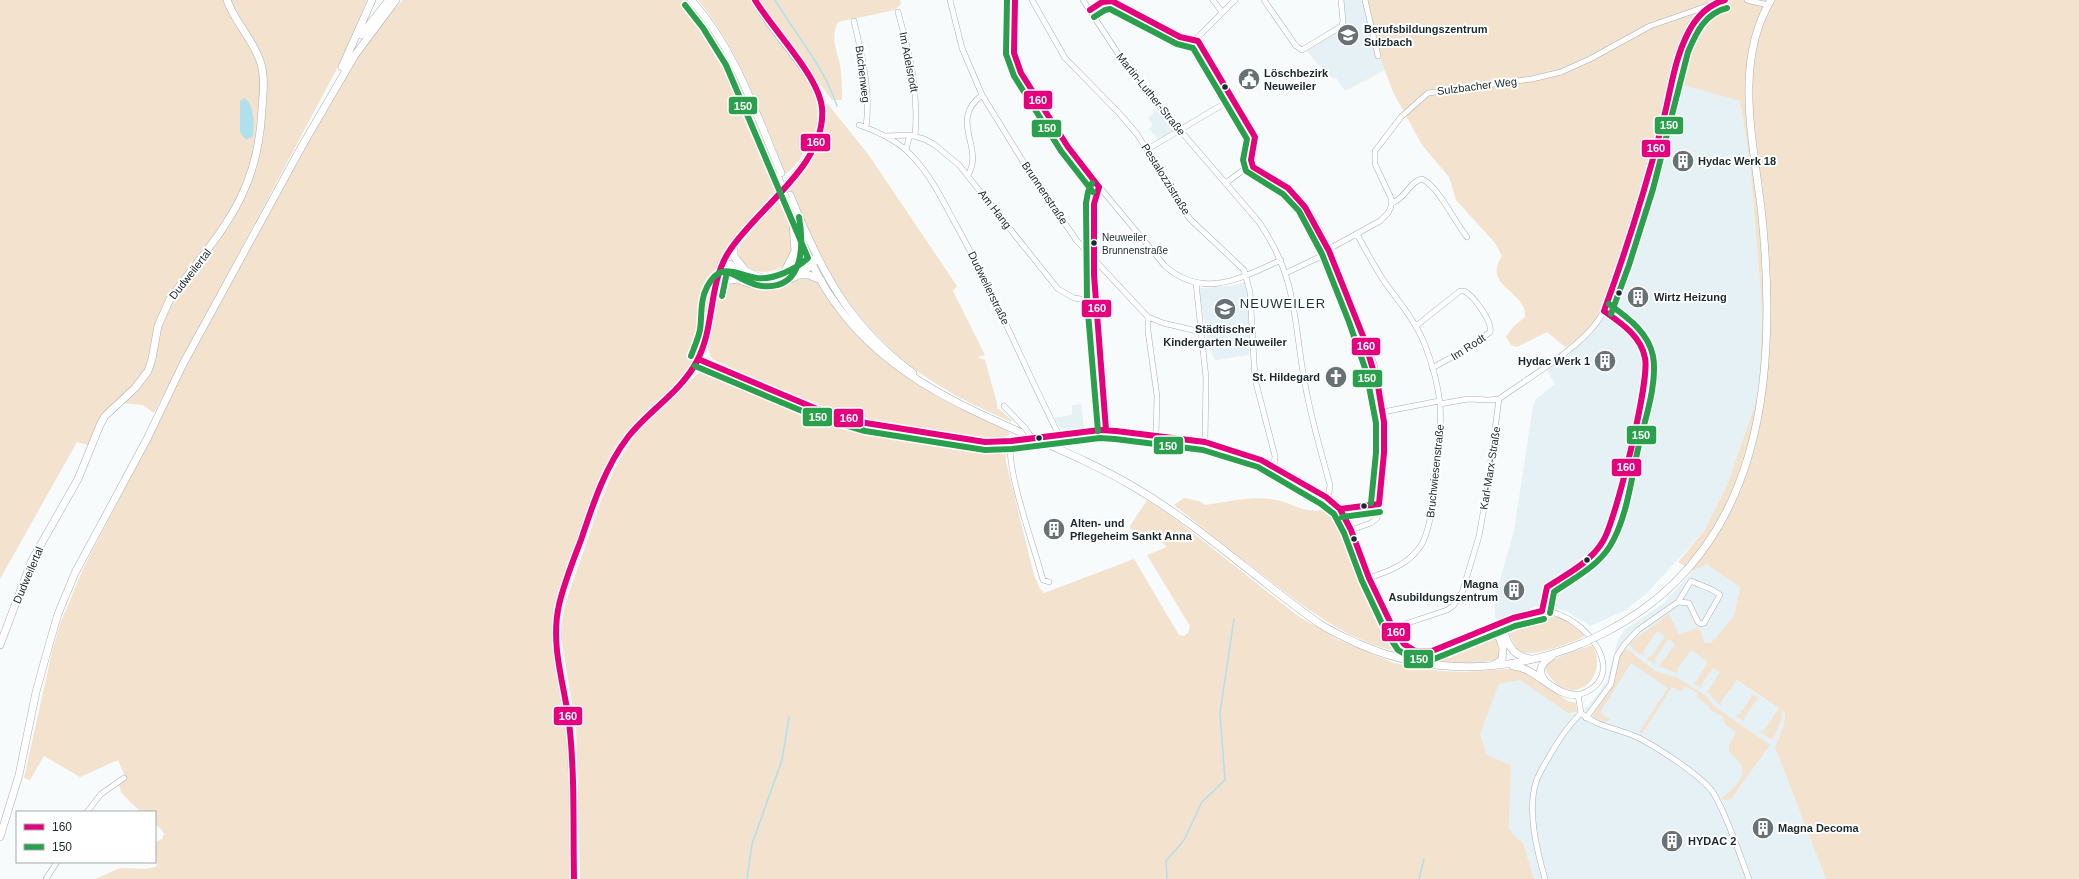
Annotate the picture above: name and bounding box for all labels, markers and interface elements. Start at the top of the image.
school or university icon: Berufsbildungszentrum Sulzbach [1335,22,1361,48]
place label: Berufsbildungszentrum Sulzbach [1364,23,1488,48]
street label: Im Adelsrodt [897,31,921,93]
street label: Buchenweg [854,45,872,103]
street label: Martin-Luther-Straße [1114,51,1188,137]
public building icon: Löschbezirk Neuweiler [1236,66,1262,92]
place label: Löschbezirk Neuweiler [1264,67,1329,92]
street label: Sulzbacher Weg [1436,75,1518,97]
unlabelled marker [1220,82,1230,92]
line badge: 160 [1023,90,1053,110]
text: 160 [1029,94,1047,106]
line badge: 150 [728,96,758,115]
text: 150 [734,100,752,112]
line badge: 150 [1654,116,1684,135]
line badge: 150 [1031,119,1062,138]
text: 150 [1660,119,1678,131]
text: 150 [1038,122,1056,134]
line badge: 160 [800,133,831,152]
text: 160 [807,136,825,148]
line badge: 160 [1641,139,1671,158]
street label: Pestalozzistraße [1139,141,1193,217]
text: 160 [1647,142,1665,154]
building icon: Hydac Werk 18 [1670,148,1696,174]
place label: Hydac Werk 18 [1698,155,1776,167]
street label: Brunnenstraße [1020,159,1070,227]
street label: Am Hang [976,187,1014,231]
place label: Neuweiler Brunnenstraße [1102,232,1169,256]
marker: Neuweiler Brunnenstraße [1089,238,1099,248]
street label: Dudweilertal [167,246,213,302]
street label: Dudweilerstraße [966,249,1012,327]
building icon: Wirtz Heizung [1625,284,1651,310]
unlabelled marker [1614,288,1624,298]
place label: Wirtz Heizung [1654,291,1727,303]
school or university icon: Städtischer Kindergarten Neuweiler [1212,296,1238,322]
district label: NEUWEILER [1240,296,1326,311]
line badge: 160 [1081,299,1112,318]
text: 160 [1088,302,1106,314]
place label: Städtischer Kindergarten Neuweiler [1163,323,1287,348]
street label: Im Rodt [1449,331,1487,363]
line badge: 160 [1351,337,1381,356]
text: 160 [1357,340,1375,352]
building icon: Hydac Werk 1 [1592,348,1618,374]
place label: Hydac Werk 1 [1518,355,1590,367]
church icon: St. Hildegard [1323,364,1349,390]
line badge: 150 [1352,369,1383,388]
place label: St. Hildegard [1252,371,1320,383]
text: 150 [1358,372,1376,384]
line badge: 150 [802,407,833,427]
line badge: 160 [833,408,864,428]
text: 150 [809,411,827,423]
text: 160 [840,412,858,424]
street label: Bruchwiesenstraße [1424,424,1446,518]
street label: Karl-Marx-Straße [1477,425,1503,511]
line badge: 150 [1626,425,1657,445]
text: 150 [1632,429,1650,441]
unlabelled marker [1034,433,1044,443]
line badge: 150 [1153,436,1184,455]
text: 150 [1159,440,1177,452]
line badge: 160 [1611,458,1642,477]
text: 160 [1617,461,1635,473]
unlabelled marker [1359,501,1369,511]
building icon: Alten- und Pflegeheim Sankt Anna [1041,516,1067,542]
place label: Alten- und Pflegeheim Sankt Anna [1070,517,1193,542]
unlabelled marker [1349,534,1359,544]
street label: Dudweilertal [11,545,45,605]
unlabelled marker [1582,555,1592,565]
building icon: Magna Asubildungszentrum [1501,577,1527,603]
place label: Magna Asubildungszentrum [1389,578,1499,603]
line badge: 160 [1381,622,1411,642]
text: 160 [1387,626,1405,638]
line badge: 150 [1403,649,1434,669]
text: 150 [1410,653,1428,665]
line badge: 160 [553,706,583,726]
text: 160 [559,710,577,722]
legend [16,811,156,863]
building icon: Magna Decoma [1750,815,1776,841]
text: 160 [52,820,72,834]
place label: Magna Decoma [1778,822,1860,834]
building icon: HYDAC 2 [1659,828,1685,854]
place label: HYDAC 2 [1688,835,1736,847]
text: 150 [52,840,72,854]

